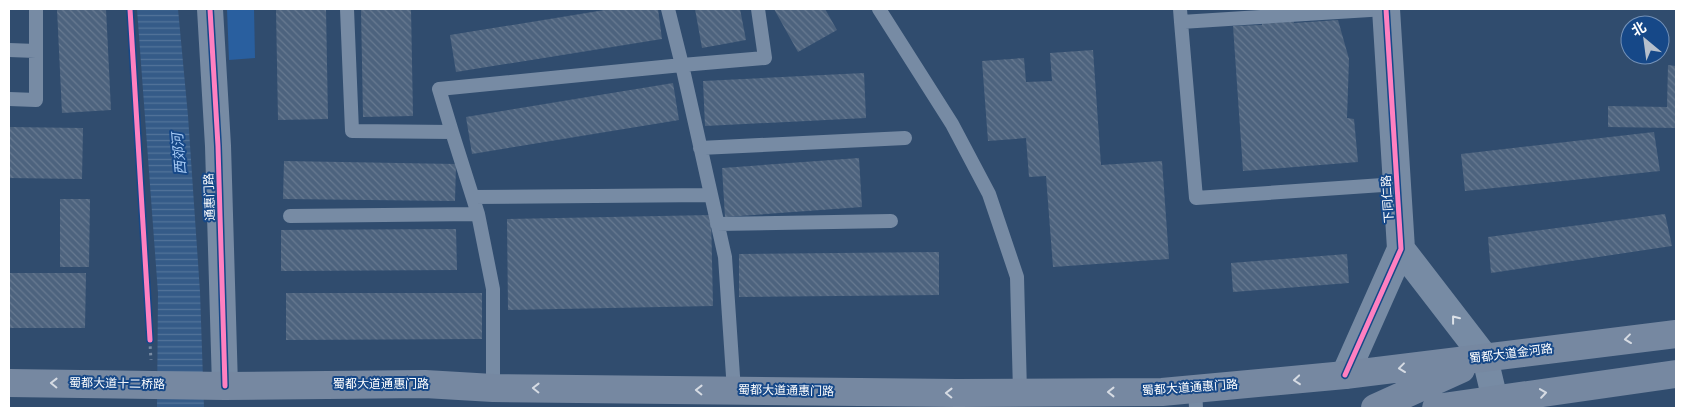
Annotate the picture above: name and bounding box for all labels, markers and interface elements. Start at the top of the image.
north arrow [1620,15,1670,65]
text: 北 [1628,17,1650,42]
water label: 西郊河 [168,129,192,176]
street label: 通惠门路 [201,173,219,221]
street label: 下同仁路 [1378,174,1398,224]
one-way arrow [1453,316,1461,325]
one-way arrow [1624,333,1632,344]
street label: 蜀都大道金河路 [1468,340,1554,368]
one-way arrow [1398,362,1406,373]
one-way arrow [1292,374,1300,385]
street label: 蜀都大道十二桥路 [69,375,165,393]
street label: 蜀都大道通惠门路 [333,376,429,393]
street label: 蜀都大道通惠门路 [1142,376,1238,400]
one-way arrow [50,378,58,388]
street label: 蜀都大道通惠门路 [738,382,834,400]
one-way arrow [532,383,540,393]
one-way arrow [694,385,702,395]
one-way arrow [1107,387,1114,397]
one-way arrow [944,388,952,398]
one-way arrow [1539,388,1547,399]

